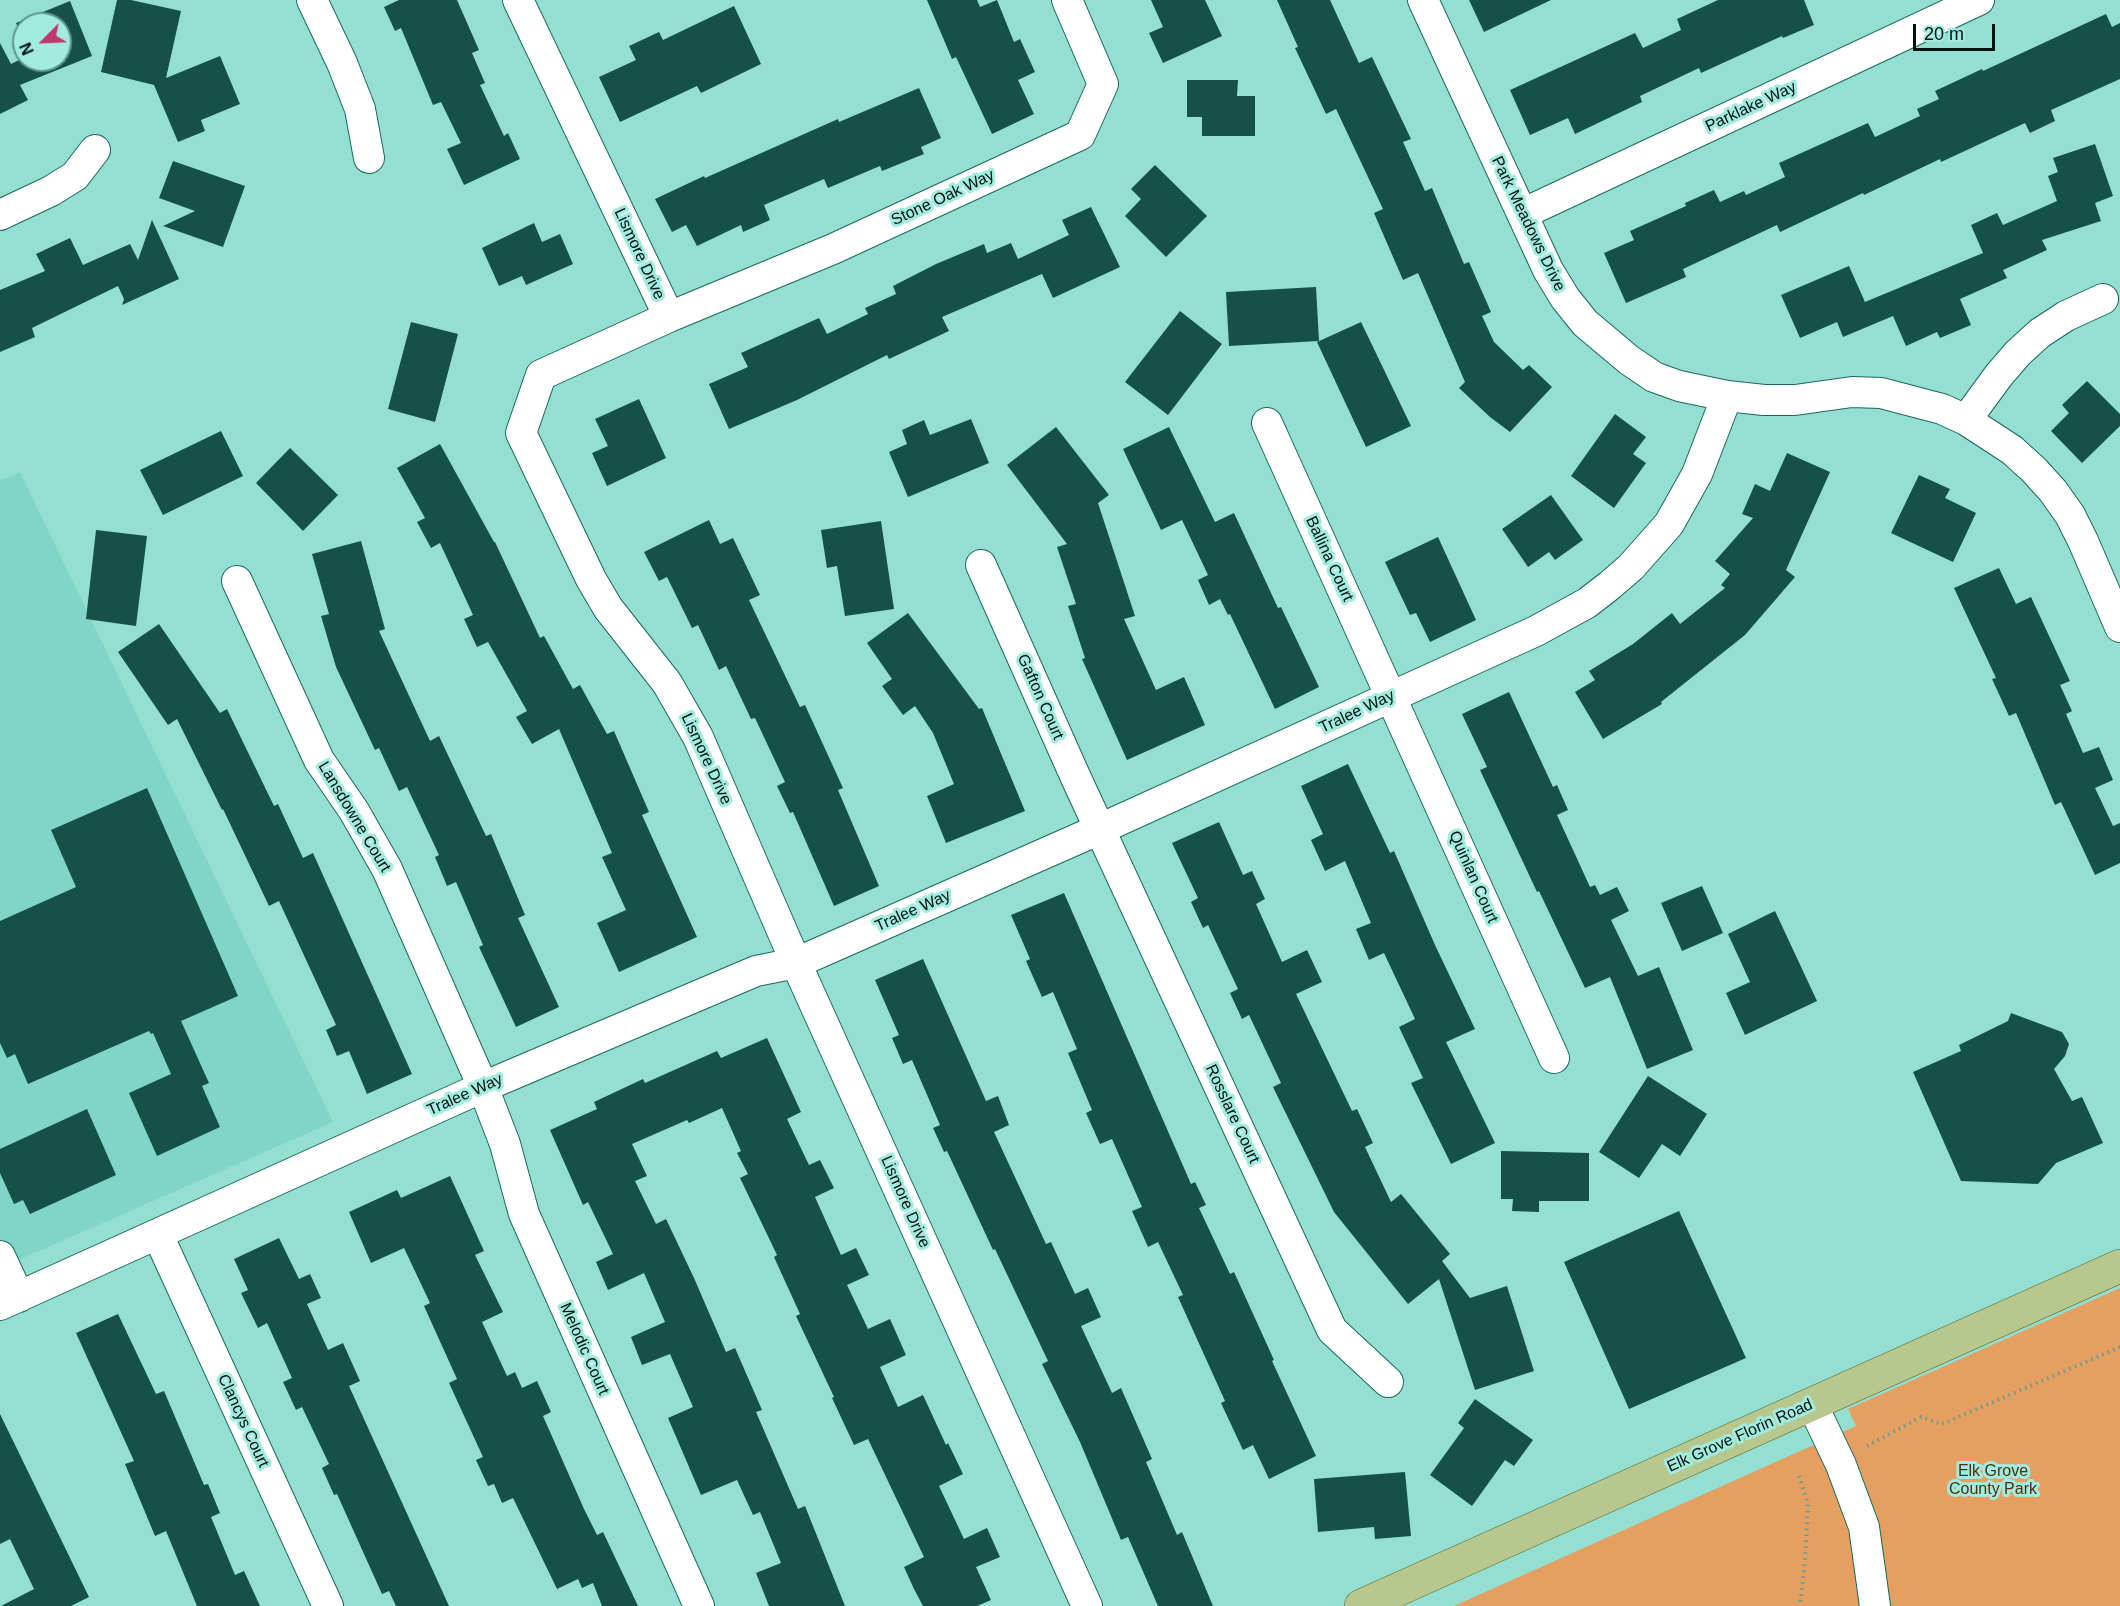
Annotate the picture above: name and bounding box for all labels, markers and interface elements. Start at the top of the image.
north arrow [12,12,72,72]
scale bar [1916,12,1998,50]
text: 20 m [1924,24,1964,44]
text: N [17,40,37,57]
street label: Parklake Way [1702,78,1800,136]
street label: Park Meadows Drive [1487,153,1569,295]
street label: Stone Oak Way [888,166,998,230]
street label: Lismore Drive [609,205,669,303]
street label: Ballina Court [1301,513,1357,605]
street label: Gafton Court [1013,651,1067,743]
street label: Tralee Way [1316,686,1398,738]
street label: Lismore Drive [676,710,736,808]
street label: Lansdowne Court [313,758,395,876]
street label: Quinlan Court [1444,828,1502,926]
street label: Tralee Way [872,886,954,936]
street label: Rosslare Court [1201,1062,1263,1166]
street label: Tralee Way [424,1070,506,1120]
street label: Lismore Drive [876,1153,934,1251]
street label: Melodic Court [555,1300,613,1398]
street label: Clancys Court [213,1371,273,1471]
street label: Elk Grove Florin Road [1664,1395,1816,1477]
park label: Elk Grove County Park [1949,1462,2037,1500]

